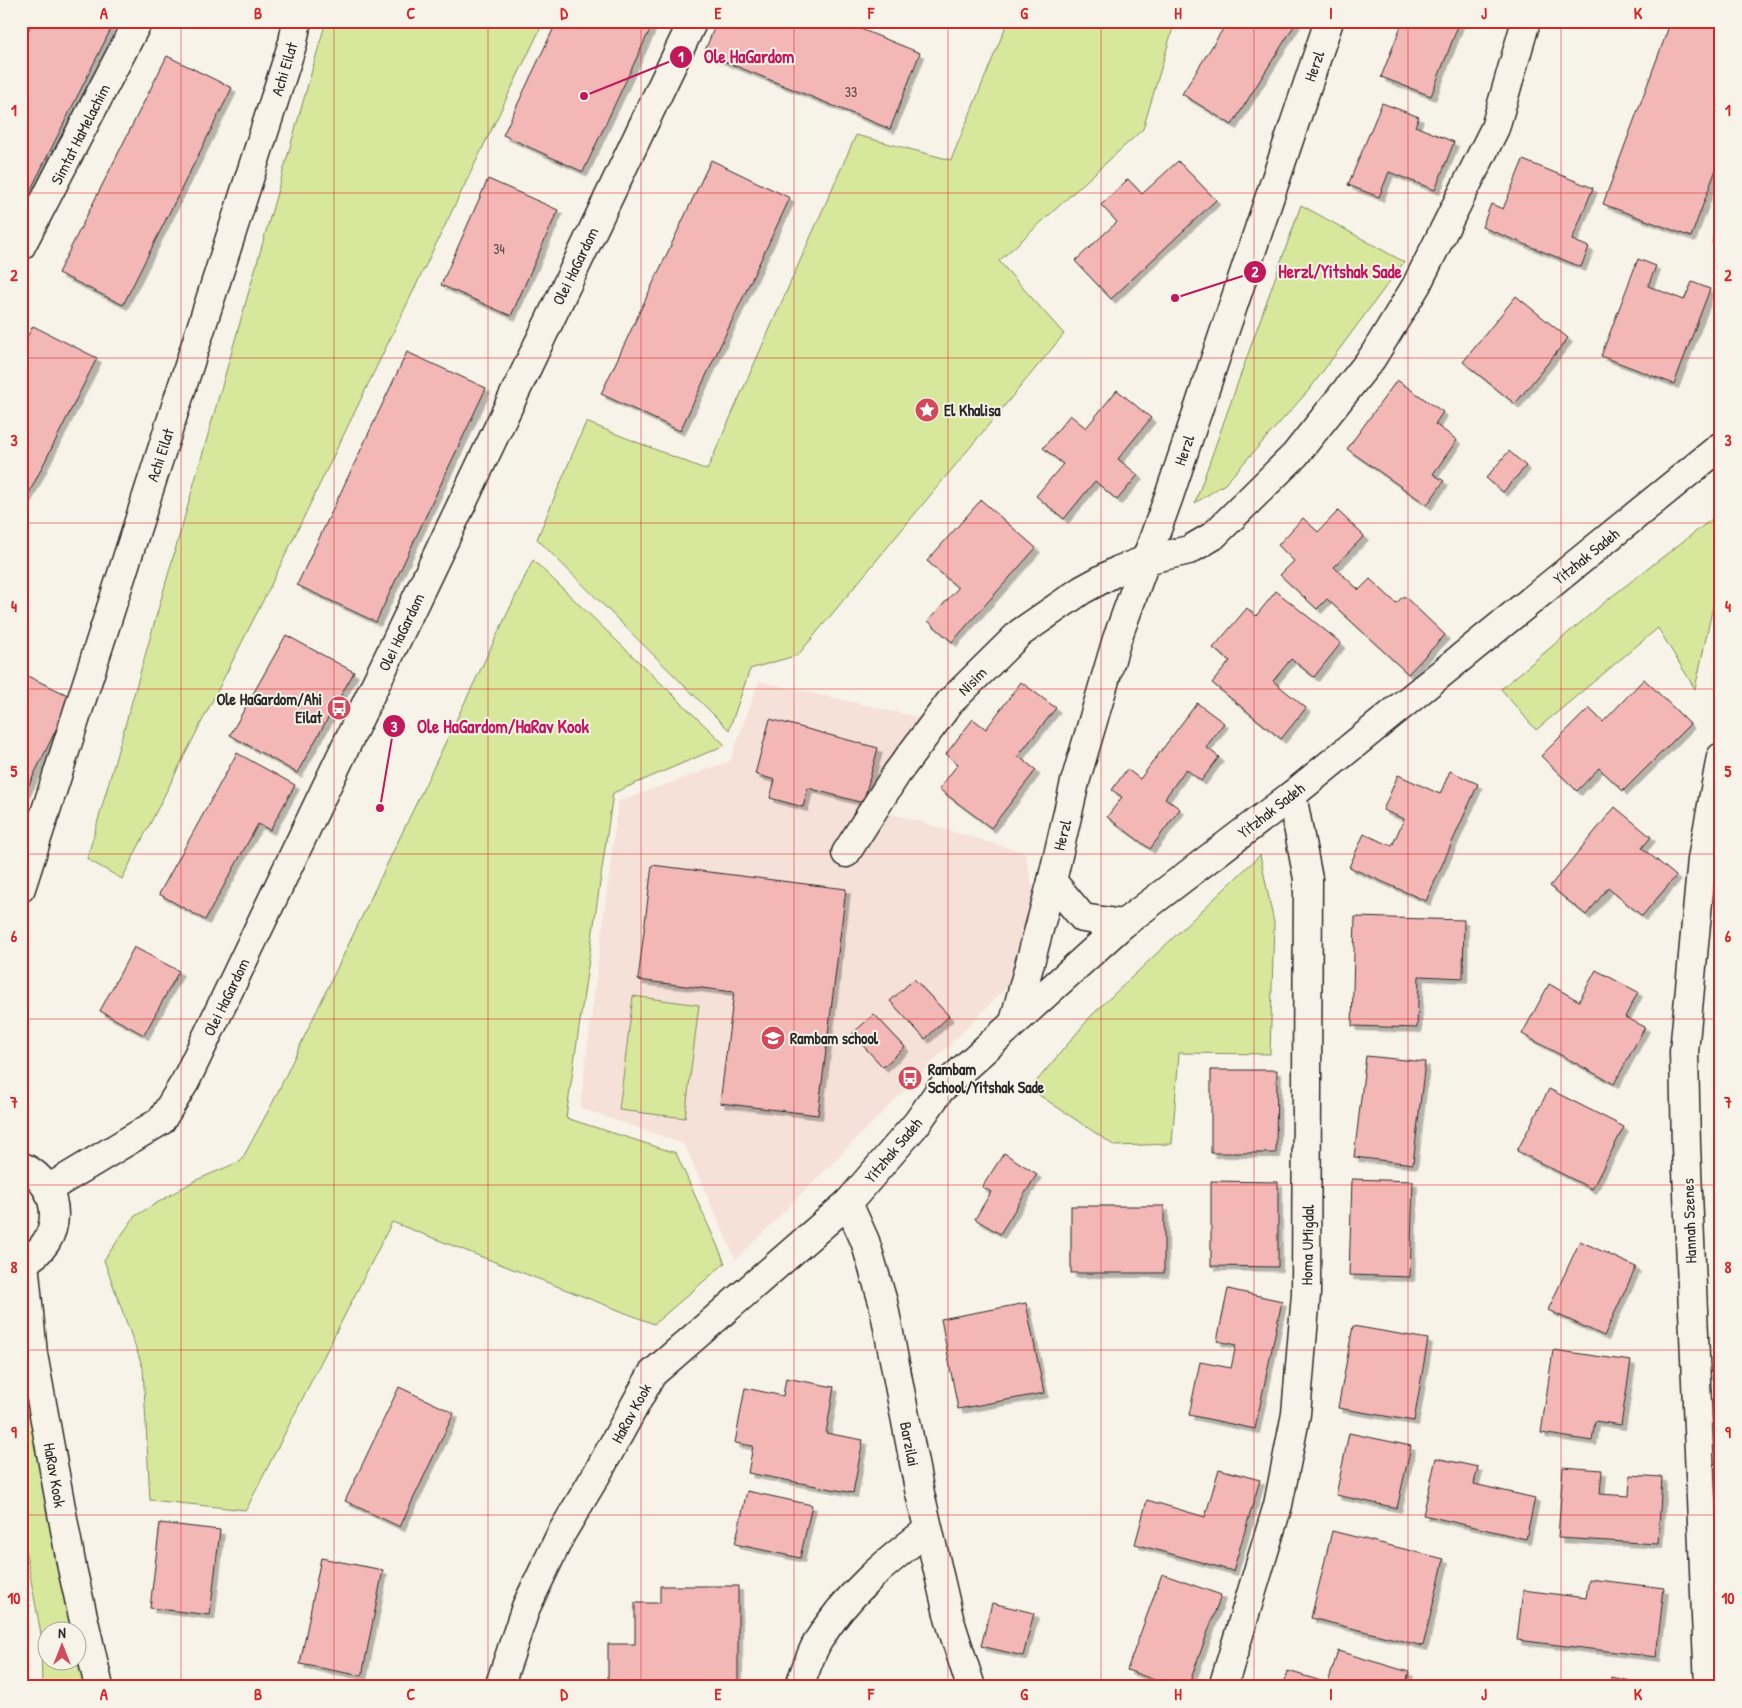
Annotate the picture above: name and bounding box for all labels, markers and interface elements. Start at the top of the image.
text: A [100,2,108,24]
text: B [254,2,262,24]
text: C [407,2,416,24]
text: D [560,2,568,24]
text: E [714,2,722,24]
text: F [867,2,875,24]
text: G [1020,2,1028,24]
text: H [1174,2,1182,24]
text: I [1329,2,1333,24]
text: J [1481,2,1487,24]
text: K [1634,2,1643,24]
street label: Achi Eilat [265,39,303,98]
callout: Ole HaGardom [668,40,804,73]
text: Ole HaGardom [704,44,794,69]
text: 1 [678,46,684,67]
street label: Herzl [1299,47,1330,84]
street label: Simtat HaMelachim [45,80,115,188]
house number: 33 [845,82,857,101]
text: 1 [11,99,17,121]
text: 1 [1725,99,1731,121]
street label: Olei HaGardom [547,223,603,309]
house number: 34 [493,239,505,258]
callout: Herzl/Yitshak Sade [1243,255,1411,288]
text: Herzl/Yitshak Sade [1278,259,1403,284]
text: 2 [1251,261,1259,282]
text: 2 [10,264,18,286]
text: 2 [1724,264,1732,286]
place icon: El Khalisa [914,397,940,423]
place label: El Khalisa [944,399,1001,421]
street label: Achi Eilat [141,425,179,484]
text: 3 [10,429,18,451]
text: 3 [1724,429,1732,451]
street label: Herzl [1169,431,1200,468]
street label: Yitzhak Sadeh [1548,522,1624,589]
street label: Olei HaGardom [373,589,429,675]
text: 4 [11,595,17,617]
text: 4 [1725,595,1731,617]
street label: Nisim [953,662,991,700]
place label: Ole HaGardom/Ahi Eilat [216,688,322,728]
bus stop icon: Ole HaGardom/Ahi Eilat [326,695,352,721]
callout: Ole HaGardom/HaRav Kook [382,710,599,743]
text: Ole HaGardom/HaRav Kook [417,714,589,739]
text: 3 [391,716,398,737]
text: 5 [11,760,18,782]
text: 5 [1725,760,1732,782]
street label: Yitzhak Sadeh [1233,777,1309,843]
street label: Herzl [1048,817,1077,853]
text: 6 [11,925,18,947]
text: 6 [1725,925,1732,947]
street label: Olei HaGardom [198,954,254,1040]
school or university icon: Rambam school [760,1025,786,1051]
place label: Rambam school [790,1027,879,1049]
place label: Rambam School/Yitshak Sade [928,1058,1045,1098]
bus stop icon: Rambam School/Yitshak Sade [897,1065,923,1091]
text: 7 [9,1091,18,1113]
text: 7 [1723,1091,1732,1113]
street label: Yitzhak Sadeh [859,1112,927,1187]
street label: Hannah Szenes [1677,1178,1701,1264]
street label: Homa UMigdal [1295,1204,1319,1285]
text: 8 [11,1256,18,1278]
text: 8 [1725,1256,1732,1278]
street label: HaRav Kook [606,1379,657,1447]
street label: Barzilai [895,1420,925,1468]
text: 9 [11,1421,17,1443]
text: 9 [1725,1421,1731,1443]
street label: HaRav Kook [38,1441,72,1509]
text: 10 [8,1587,20,1609]
text: 10 [1722,1587,1734,1609]
north arrow [38,1620,88,1670]
text: N [58,1623,66,1642]
text: A [100,1683,108,1705]
text: B [254,1683,262,1705]
text: C [407,1683,416,1705]
text: D [560,1683,568,1705]
text: E [714,1683,722,1705]
text: F [867,1683,875,1705]
text: G [1020,1683,1028,1705]
text: H [1174,1683,1182,1705]
text: I [1329,1683,1333,1705]
text: J [1481,1683,1487,1705]
text: K [1634,1683,1643,1705]

